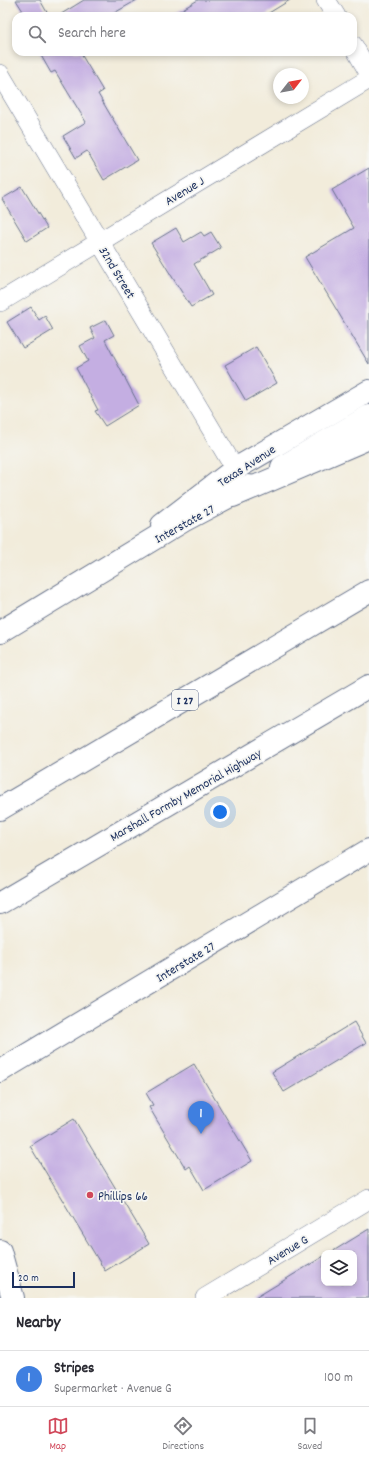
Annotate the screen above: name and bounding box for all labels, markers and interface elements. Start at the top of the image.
search box [12,12,357,56]
icon: search [26,23,48,45]
text: Search here [58,23,126,45]
north arrow [273,68,309,104]
street label: Avenue J [162,173,209,211]
street label: 32nd Street [93,243,139,303]
street label: Texas Avenue [215,441,280,493]
street label: Interstate 27 [152,501,219,549]
road number: I 27 [172,690,198,710]
street label: Marshall Formby Memorial Highway [107,745,266,847]
your location [210,802,230,822]
street label: Interstate 27 [153,938,219,988]
pin: 1 [188,1101,214,1134]
place label: Phillips 66 [98,1188,148,1207]
marker: Phillips 66 [85,1190,95,1200]
street label: Avenue G [264,1231,313,1271]
map controls [321,1250,357,1286]
button: layers [321,1250,357,1286]
scale bar [12,1270,75,1289]
text: 20 m [18,1271,39,1287]
text: Nearby [16,1312,60,1336]
text: Stripes [54,1358,94,1380]
text: 1 [28,1369,30,1388]
text: 100 m [324,1369,353,1388]
text: Supermarket · Avenue G [54,1380,172,1399]
tab: Map [47,1415,69,1455]
tab: Directions [162,1415,204,1455]
tab: Saved [298,1415,322,1455]

